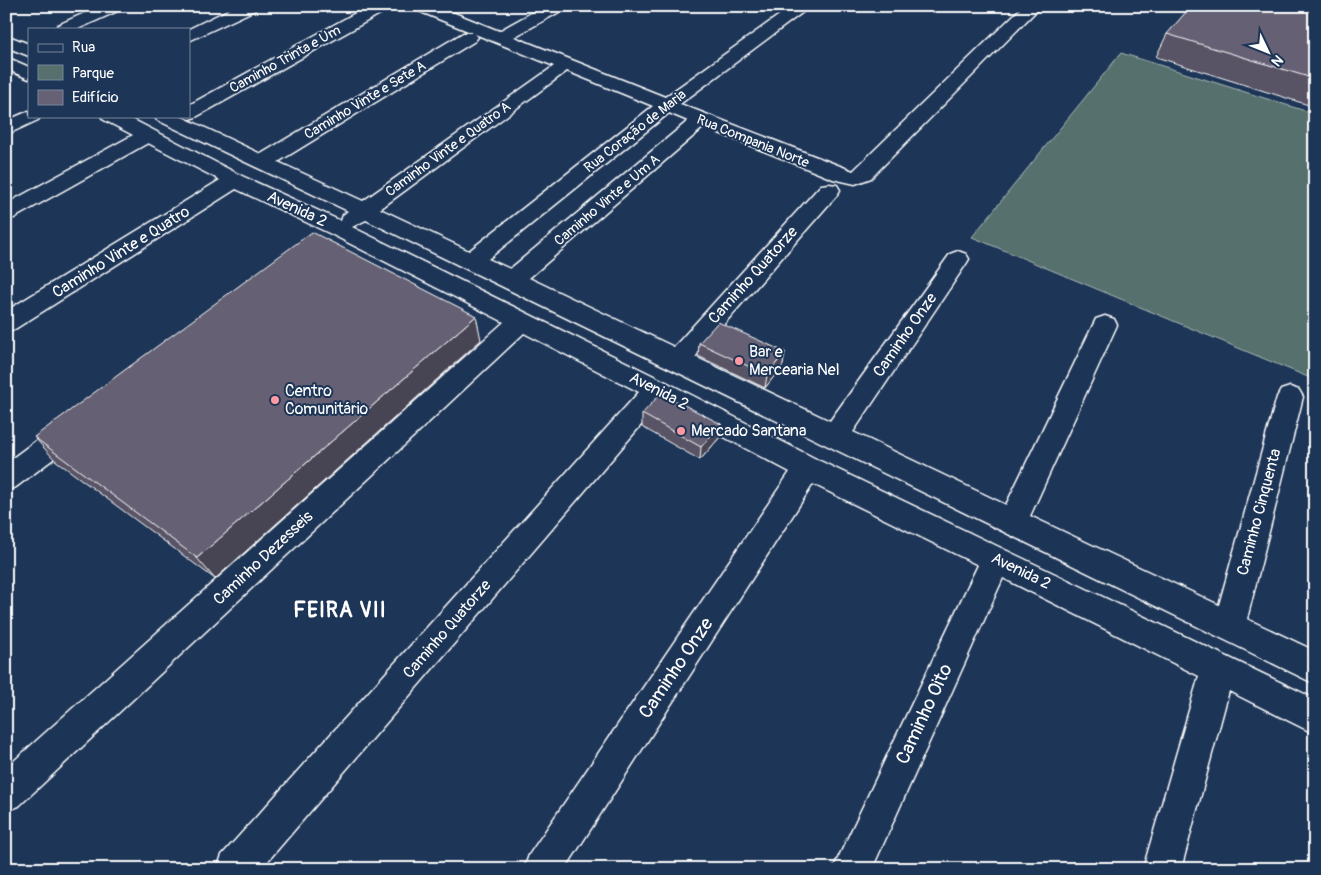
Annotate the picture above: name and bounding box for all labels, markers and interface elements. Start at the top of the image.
street label: Caminho Trinta e Um [227,21,343,97]
legend [28,28,190,118]
north arrow [1244,28,1294,78]
text: Rua [72,38,95,57]
text: N [1268,51,1287,70]
street label: Caminho Vinte e Sete A [301,57,429,143]
text: Parque [72,64,115,83]
street label: Rua Coração de Maria [581,86,689,176]
text: Edifício [72,88,118,107]
street label: Caminho Vinte e Quatro A [382,98,514,200]
street label: Rua Compania Norte [694,111,812,171]
street label: Caminho Vinte e Um A [551,151,663,249]
street label: Avenida 2 [264,186,330,232]
street label: Caminho Vinte e Quatro [49,201,194,302]
street label: Caminho Quatorze [704,222,802,328]
street label: Caminho Onze [869,289,941,381]
place label: Bar e Mercearia Nel [749,342,840,380]
marker: Bar e Mercearia Nel [733,355,745,367]
street label: Avenida 2 [626,368,692,414]
place label: Centro Comunitário [285,381,369,419]
marker: Centro Comunitário [269,394,281,406]
place label: Mercado Santana [691,421,806,441]
marker: Mercado Santana [675,425,687,437]
street label: Caminho Cinquenta [1232,446,1286,578]
street label: Caminho Dezesseis [209,507,317,609]
street label: Avenida 2 [988,548,1054,594]
street label: Caminho Quatorze [399,575,495,683]
district label: FEIRA VII [293,597,387,624]
street label: Caminho Onze [633,612,719,723]
street label: Caminho Oito [890,660,958,768]

